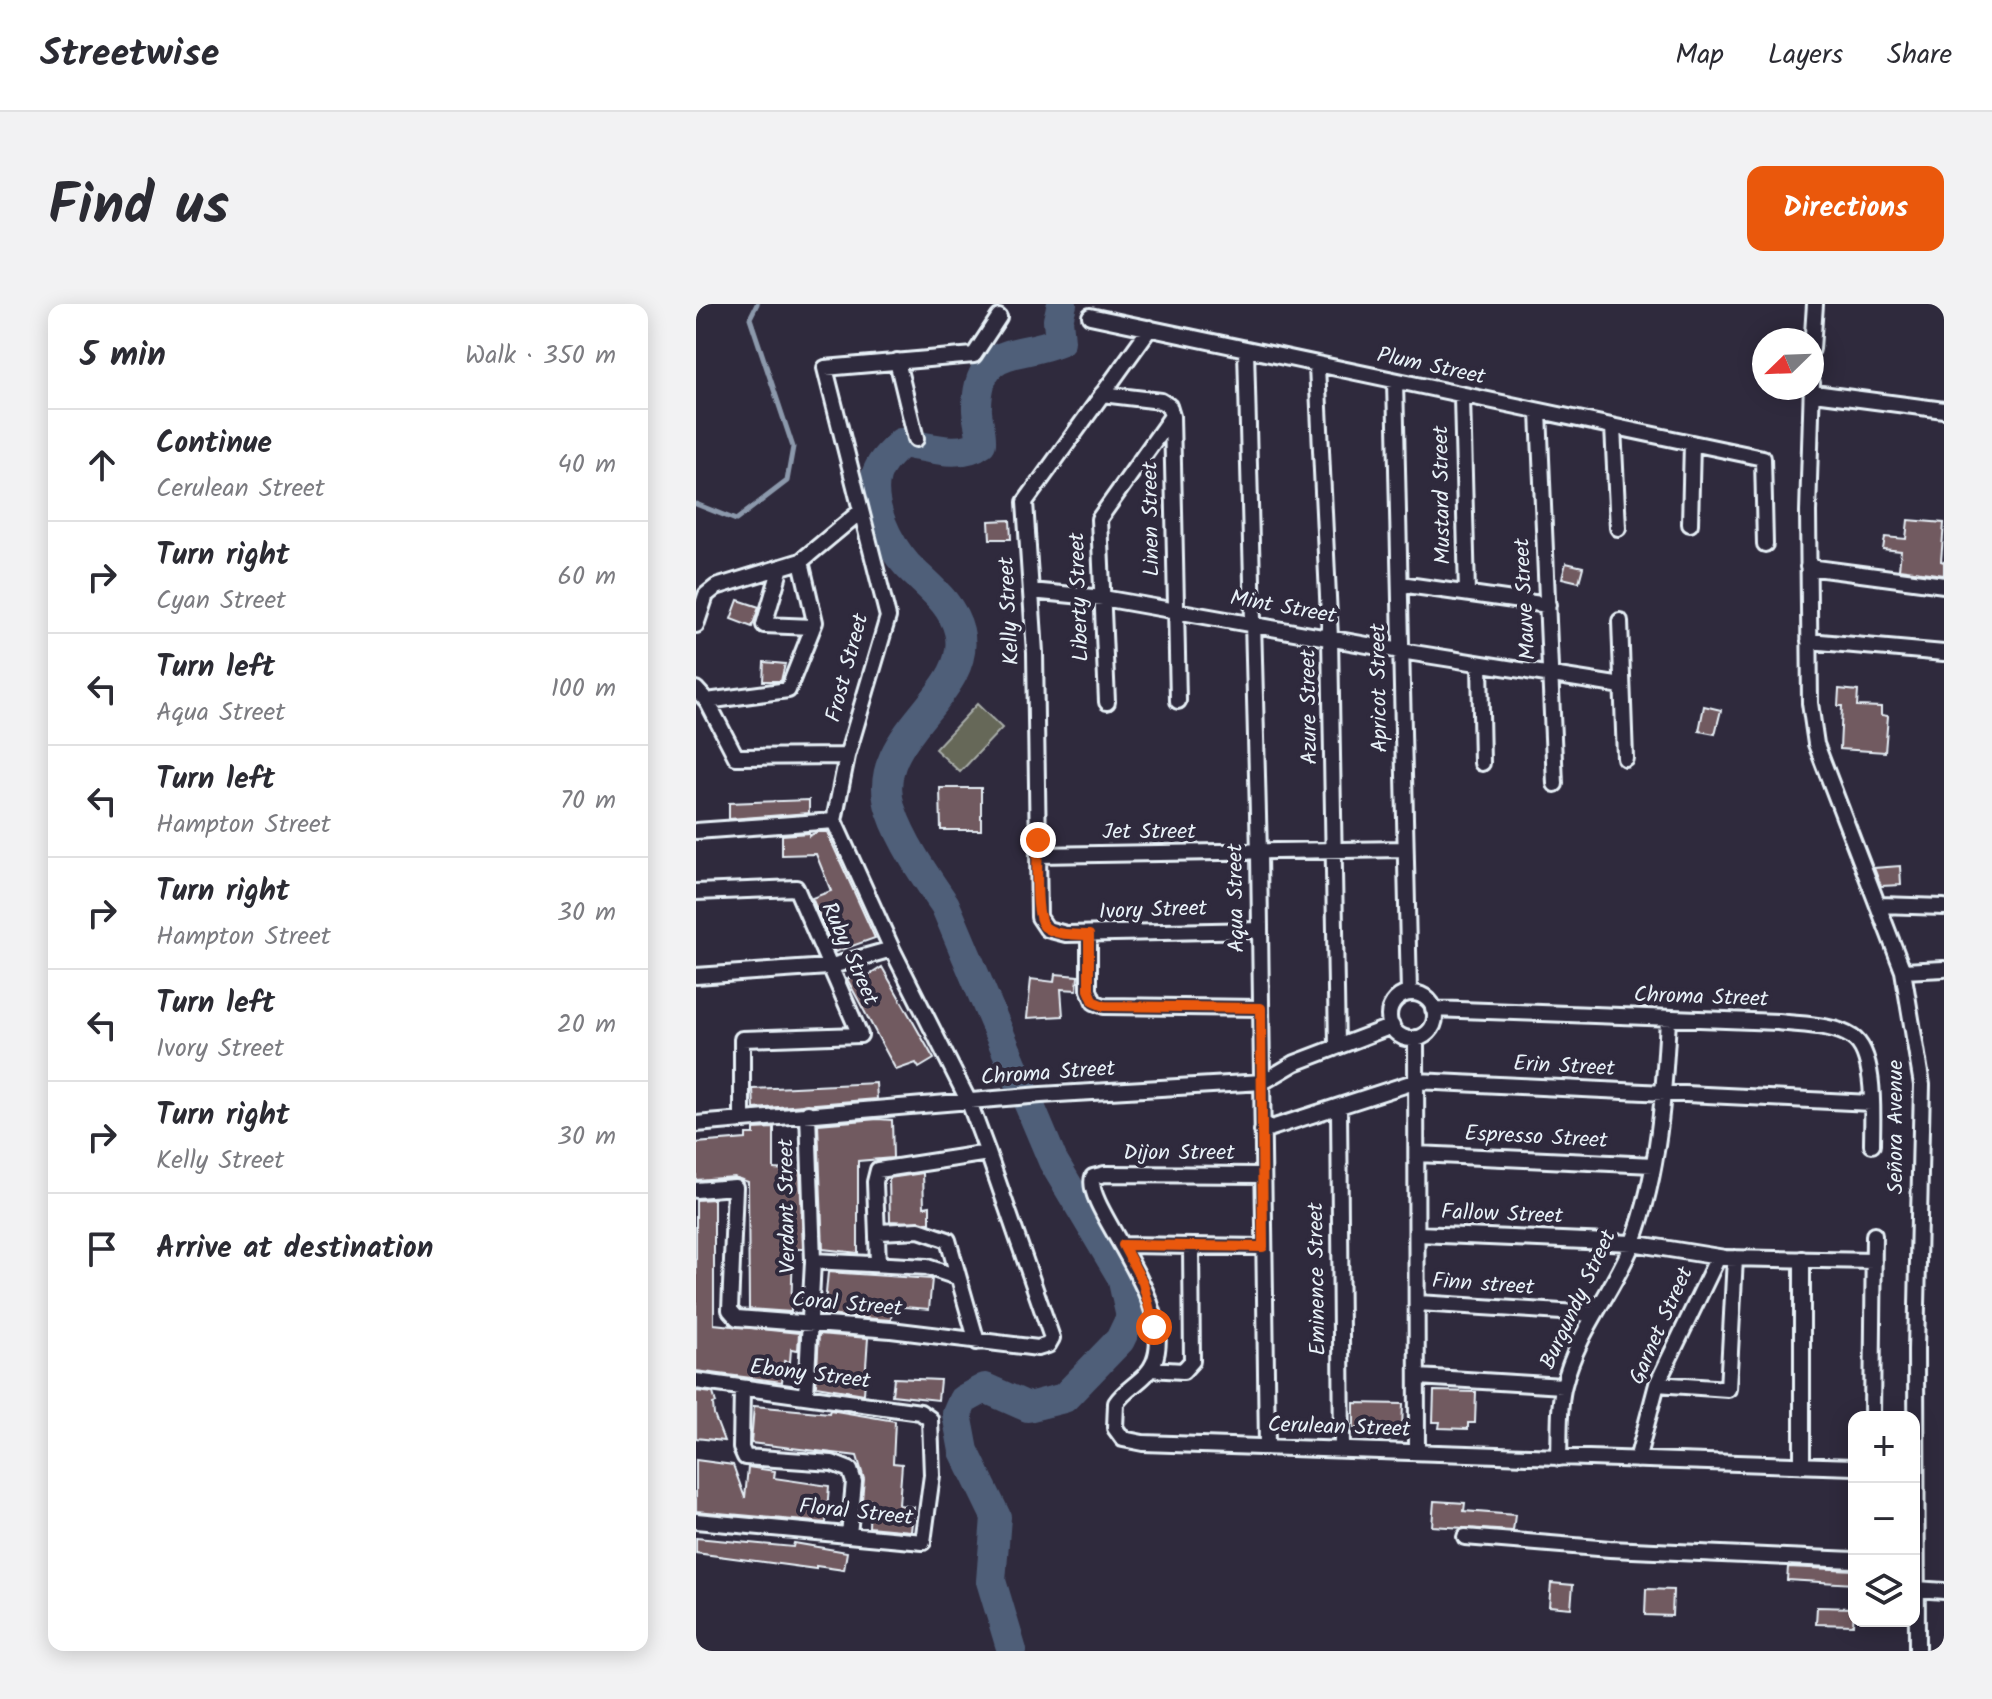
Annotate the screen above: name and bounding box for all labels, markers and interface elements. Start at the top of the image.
text: Streetwise [40,25,219,85]
text: Map [1675,33,1724,78]
text: Layers [1768,33,1843,78]
text: Share [1887,33,1952,78]
text: Find us [48,163,229,253]
button: Directions [1747,166,1944,251]
north arrow [1752,328,1824,400]
text: 5 min [80,329,166,383]
text: Walk · 350 m [465,335,616,377]
street label: Plum Street [1374,338,1489,396]
text: Continue [156,420,272,468]
street label: Mustard Street [1424,425,1462,565]
icon: ahead [80,443,124,487]
text: 40 m [558,444,616,486]
street label: Linen Street [1133,461,1171,577]
text: Cerulean Street [156,468,325,510]
street label: Liberty Street [1060,531,1100,662]
text: Turn right [156,532,289,580]
street label: Mauve Street [1505,537,1547,661]
icon: right [80,555,124,599]
street label: Kelly Street [990,555,1030,666]
text: 60 m [557,556,616,598]
text: Cyan Street [156,580,286,622]
street label: Mint Street [1227,581,1339,635]
street label: Frost Street [817,609,879,726]
street label: Apricot Street [1361,623,1399,753]
text: Turn left [156,644,275,692]
street label: Azure Street [1291,649,1329,765]
icon: left [80,667,124,711]
text: 100 m [551,668,616,710]
text: Aqua Street [156,692,285,734]
text: Turn left [156,756,275,804]
icon: left [80,779,124,823]
text: 70 m [560,780,616,822]
text: Hampton Street [156,804,331,846]
street label: Jet Street [1102,815,1196,850]
route end [1020,822,1056,858]
street label: Aqua Street [1219,843,1255,953]
text: Turn right [156,868,289,916]
icon: right [80,891,124,935]
text: 30 m [557,892,616,934]
street label: Ivory Street [1098,892,1208,930]
street label: Ruby Street [811,897,888,1012]
text: Hampton Street [156,916,331,958]
street label: Chroma Street [1633,978,1769,1018]
text: Turn left [156,980,275,1028]
icon: left [80,1003,124,1047]
text: 20 m [557,1004,616,1046]
text: Ivory Street [156,1028,284,1070]
street label: Erin Street [1512,1047,1616,1087]
street label: Chroma Street [980,1052,1117,1096]
street label: Señora Avenue [1879,1060,1914,1194]
text: Turn right [156,1092,289,1140]
icon: right [80,1115,124,1159]
text: 30 m [557,1116,616,1158]
street label: Espresso Street [1464,1117,1609,1159]
street label: Dijon Street [1123,1136,1235,1171]
street label: Verdant Street [769,1138,807,1274]
text: Kelly Street [156,1140,284,1182]
street label: Fallow Street [1440,1195,1564,1235]
street label: Eminence Street [1299,1202,1337,1356]
street label: Burgundy Street [1531,1224,1627,1376]
text: Arrive at destination [156,1225,433,1273]
icon: arrive [80,1227,124,1271]
street label: Garnet Street [1620,1261,1704,1391]
street label: Finn street [1431,1264,1536,1306]
street label: Coral Street [790,1283,904,1327]
route start [1136,1309,1172,1345]
street label: Ebony Street [748,1350,873,1400]
street label: Cerulean Street [1267,1408,1411,1448]
map controls [1848,1411,1920,1627]
button: + [1848,1411,1920,1483]
button: − [1848,1483,1920,1555]
street label: Floral Street [797,1490,915,1536]
button: layers [1848,1555,1920,1627]

